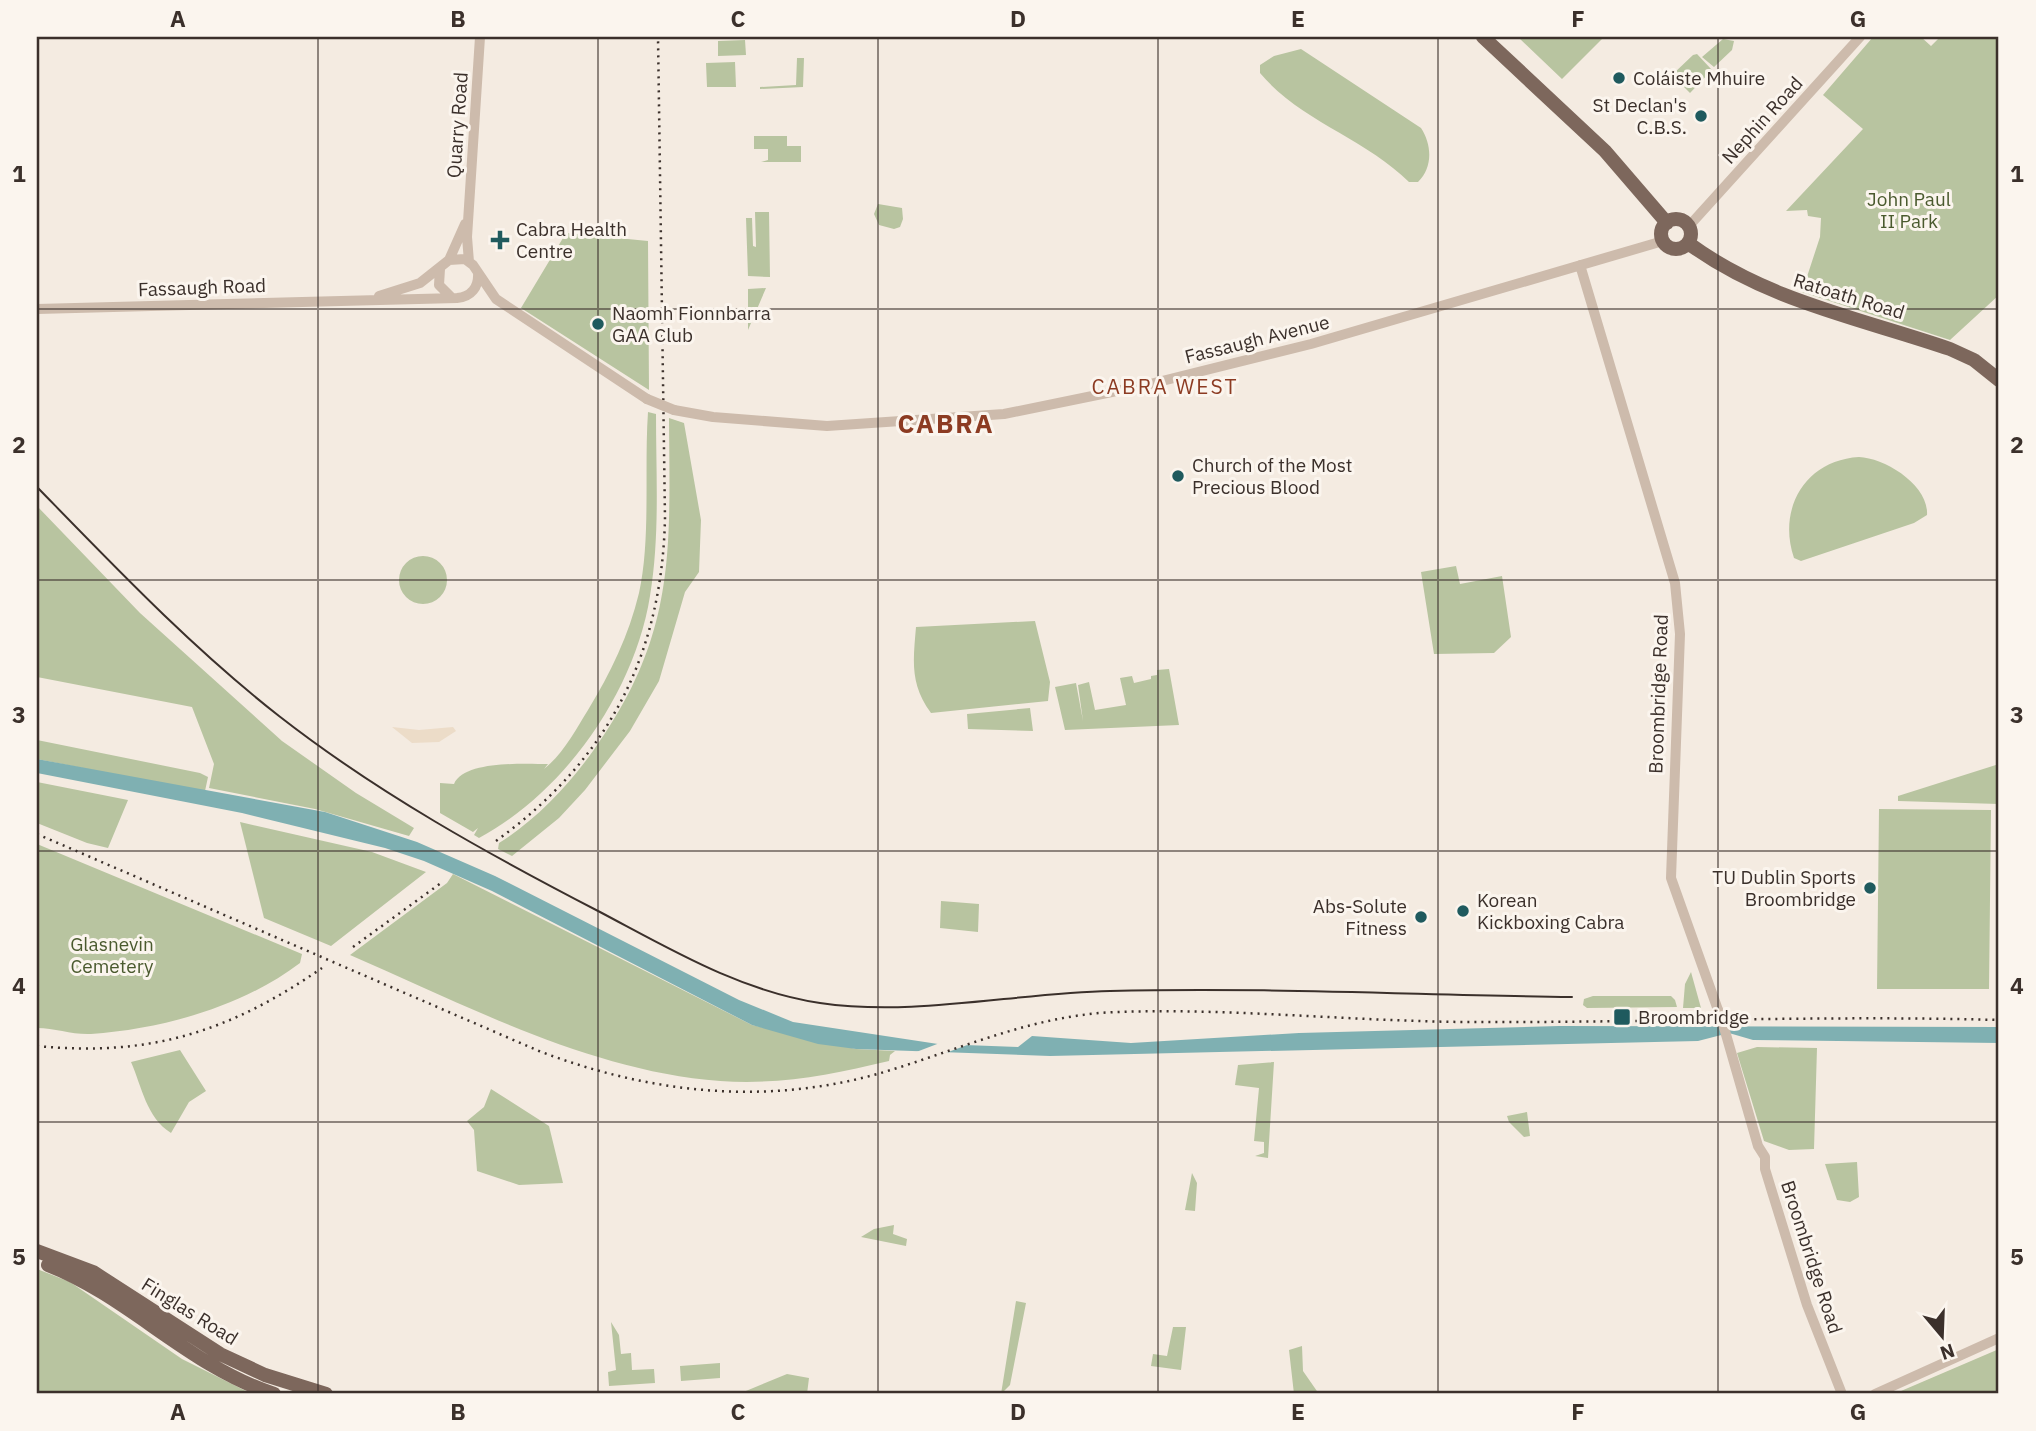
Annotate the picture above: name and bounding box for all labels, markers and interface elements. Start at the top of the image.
text: A [170,3,186,33]
text: B [450,3,466,33]
text: C [731,3,746,33]
text: D [1010,3,1026,33]
text: E [1291,3,1305,33]
text: F [1571,3,1585,33]
text: G [1850,3,1866,33]
place label: Coláiste Mhuire [1633,66,1765,90]
marker: Coláiste Mhuire [1611,70,1627,86]
street label: Quarry Road [441,71,473,179]
street label: Nephin Road [1716,71,1808,169]
place label: St Declan's C.B.S. [1592,93,1687,139]
marker: St Declan's C.B.S. [1693,108,1709,124]
text: 1 [12,158,26,188]
text: 1 [2010,158,2024,188]
park label: John Paul II Park [1867,187,1951,233]
place label: Cabra Health Centre [516,217,627,263]
marker: Cabra Health Centre [490,230,510,250]
street label: Ratoath Road [1790,268,1908,324]
street label: Fassaugh Road [137,273,267,301]
place label: Naomh Fionnbarra GAA Club [612,301,771,347]
street label: Fassaugh Avenue [1182,309,1332,369]
marker: Naomh Fionnbarra GAA Club [590,316,606,332]
district label: CABRA WEST [1092,372,1238,400]
district label: CABRA [897,406,995,440]
text: 2 [12,429,26,459]
text: 2 [2010,429,2024,459]
place label: Church of the Most Precious Blood [1192,453,1353,499]
marker: Church of the Most Precious Blood [1170,468,1186,484]
street label: Broombridge Road [1643,614,1673,774]
text: 3 [12,699,26,729]
text: 3 [2010,699,2024,729]
place label: TU Dublin Sports Broombridge [1712,865,1856,911]
marker: TU Dublin Sports Broombridge [1862,880,1878,896]
place label: Korean Kickboxing Cabra [1477,888,1625,934]
place label: Abs-Solute Fitness [1313,894,1407,940]
marker: Korean Kickboxing Cabra [1455,903,1471,919]
marker: Abs-Solute Fitness [1413,909,1429,925]
park label: Glasnevin Cemetery [70,932,154,978]
text: 4 [12,970,26,1000]
text: 4 [2010,970,2024,1000]
place label: Broombridge [1638,1005,1749,1029]
marker: Broombridge [1612,1007,1632,1027]
street label: Broombridge Road [1776,1177,1848,1337]
text: 5 [12,1241,26,1271]
text: 5 [2010,1241,2024,1271]
street label: Finglas Road [137,1272,243,1350]
north arrow [1906,1302,1976,1372]
text: N [1937,1338,1958,1366]
text: A [170,1396,186,1426]
text: B [450,1396,466,1426]
text: C [731,1396,746,1426]
text: D [1010,1396,1026,1426]
text: E [1291,1396,1305,1426]
text: F [1571,1396,1585,1426]
text: G [1850,1396,1866,1426]

